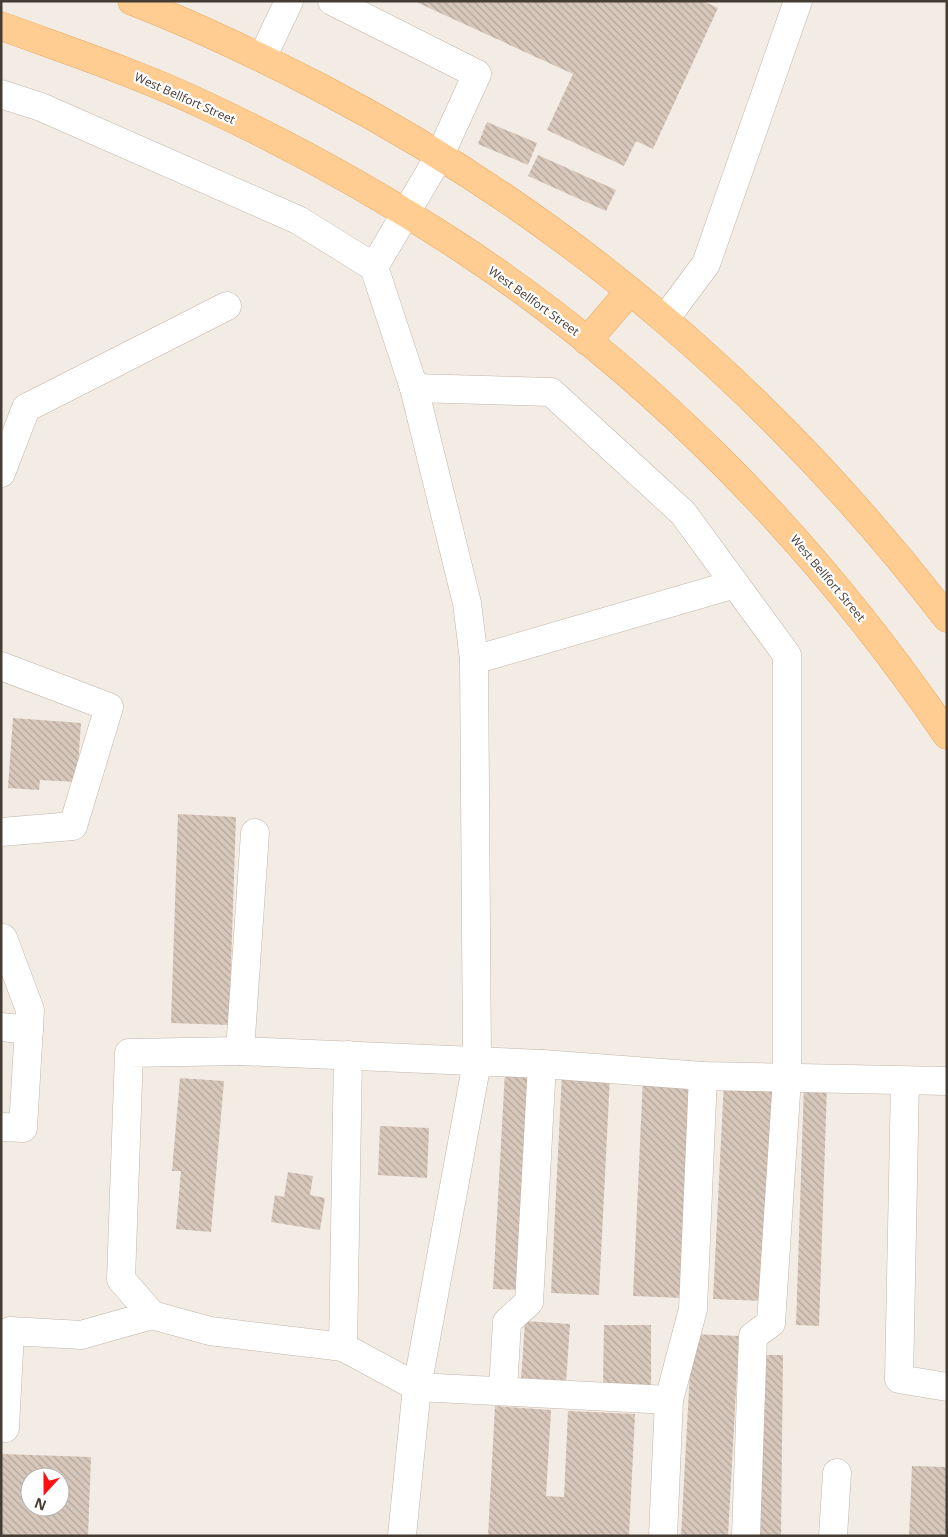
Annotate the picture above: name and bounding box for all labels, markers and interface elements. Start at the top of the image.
street label: West Bellfort Street [132,68,238,128]
street label: West Bellfort Street [485,262,583,340]
street label: West Bellfort Street [787,531,869,625]
north arrow [20,1467,70,1517]
text: N [31,1494,49,1516]

